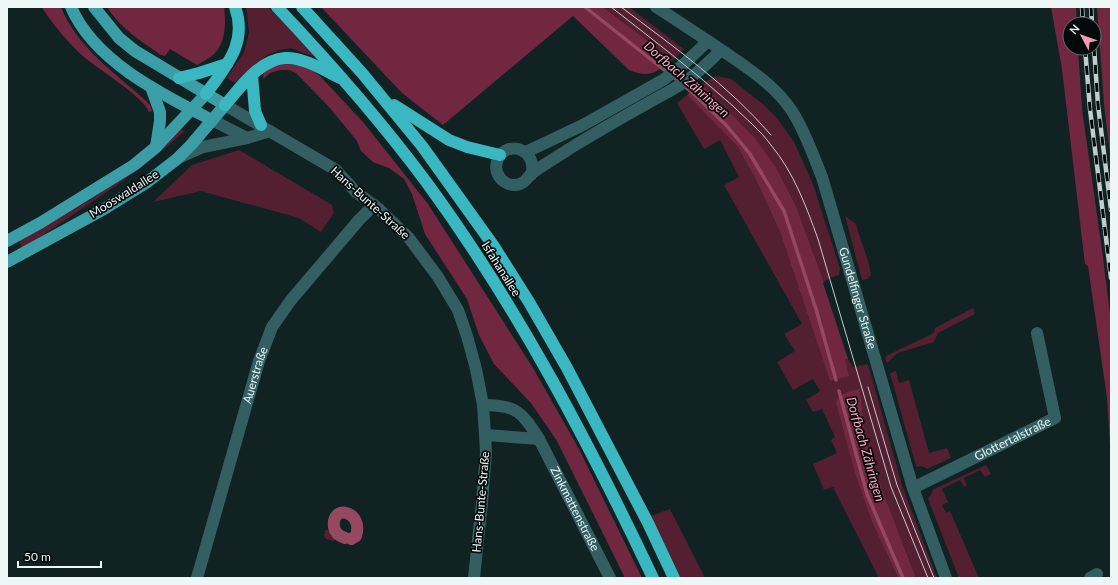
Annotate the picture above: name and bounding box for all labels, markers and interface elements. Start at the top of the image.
north arrow [1062,16,1102,56]
text: N [1066,22,1082,37]
water label: Dorfbach Zähringen [641,38,733,121]
street label: Hans-Bunte-Straße [328,163,413,242]
street label: Mooswaldallee [86,166,161,221]
street label: Isfahanallee [479,238,524,299]
street label: Gundelfinger Straße [836,245,880,351]
street label: Auerstraße [239,345,271,405]
water label: Dorfbach Zähringen [843,395,889,503]
street label: Glottertalstraße [972,413,1053,464]
street label: Hans-Bunte-Straße [469,451,492,553]
street label: Zinkmattenstraße [547,464,603,554]
scale bar [18,543,101,569]
text: 50 m [24,549,51,564]

